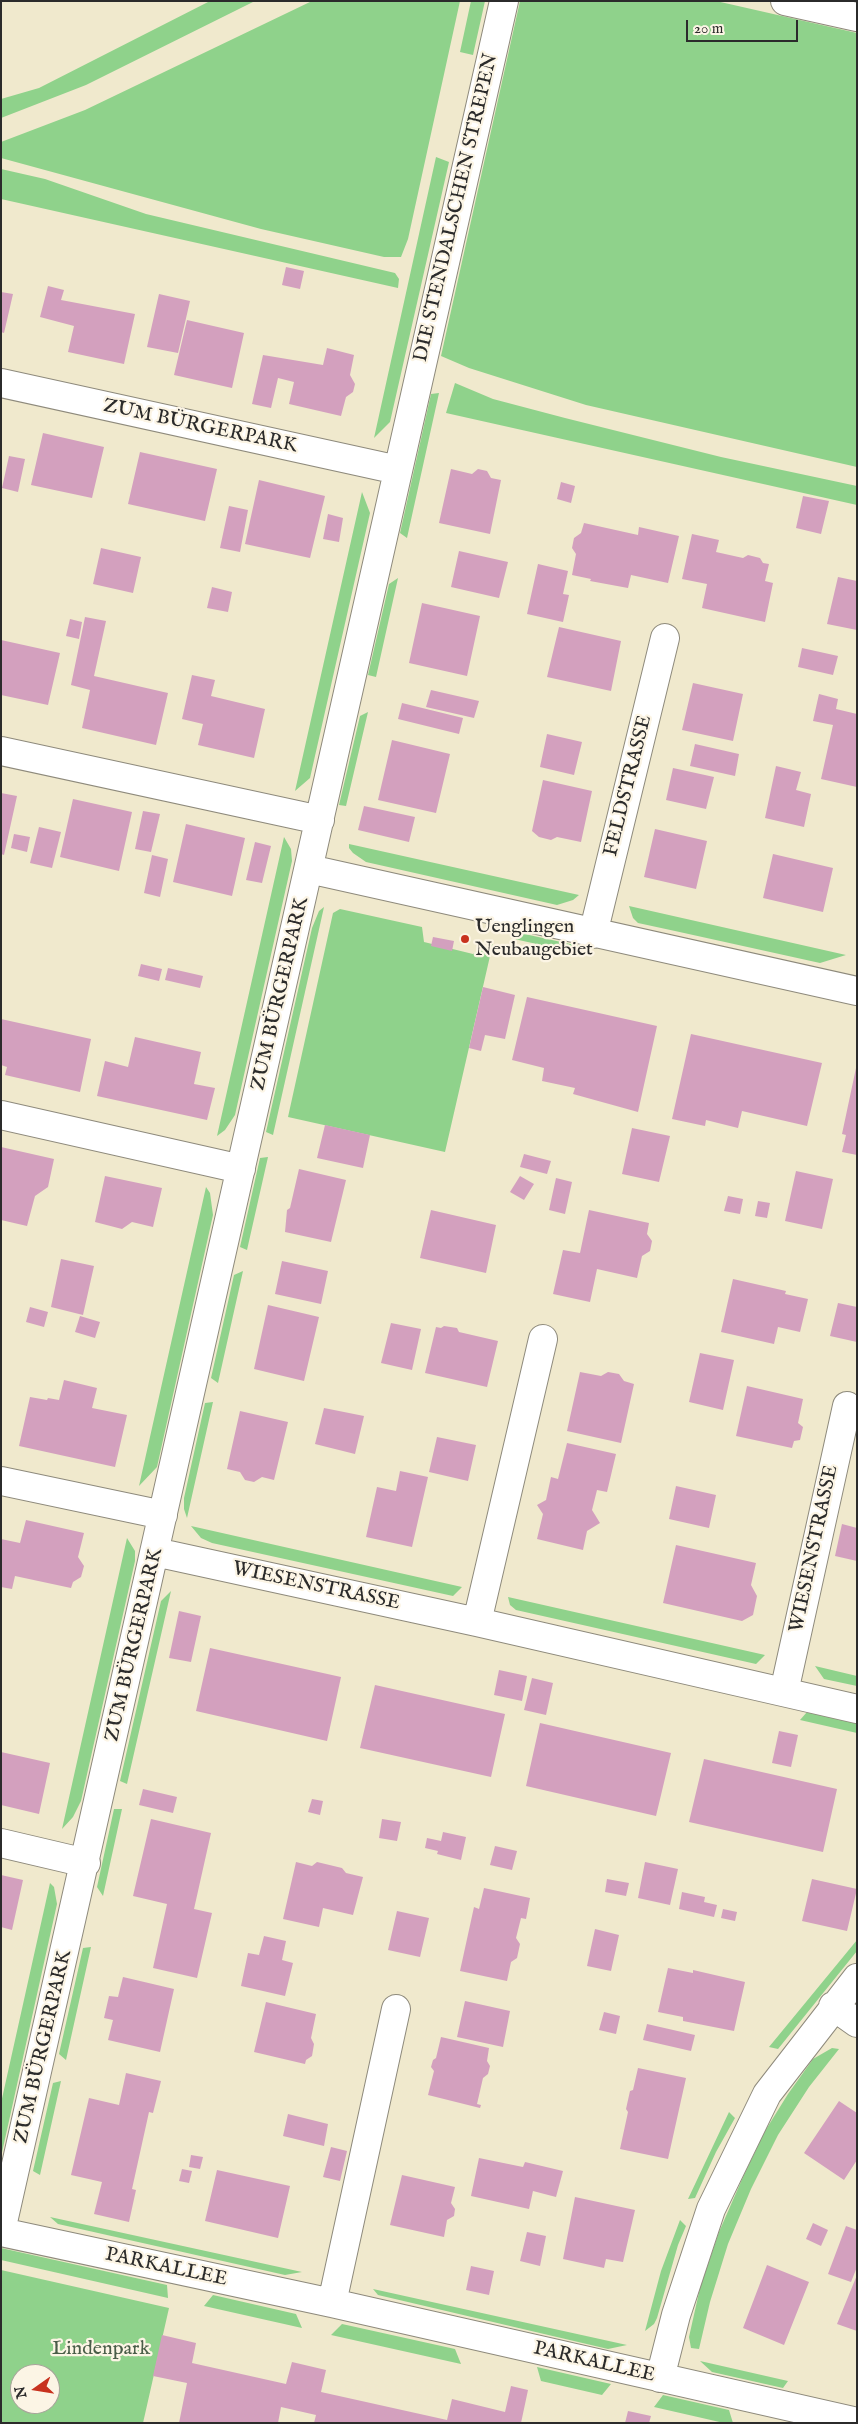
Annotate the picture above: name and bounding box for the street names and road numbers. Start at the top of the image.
street label: DIE STENDALSCHEN STREPEN [410,51,504,365]
street label: ZUM BÜRGERPARK [101,395,299,459]
street label: FELDSTRASSE [600,713,658,859]
street label: ZUM BÜRGERPARK [247,895,315,1093]
street label: WIESENSTRASSE [786,1463,844,1635]
street label: ZUM BÜRGERPARK [101,1546,169,1744]
street label: WIESENSTRASSE [230,1558,402,1616]
street label: ZUM BÜRGERPARK [10,1948,78,2146]
street label: PARKALLEE [103,2243,229,2293]
street label: PARKALLEE [531,2337,657,2389]

